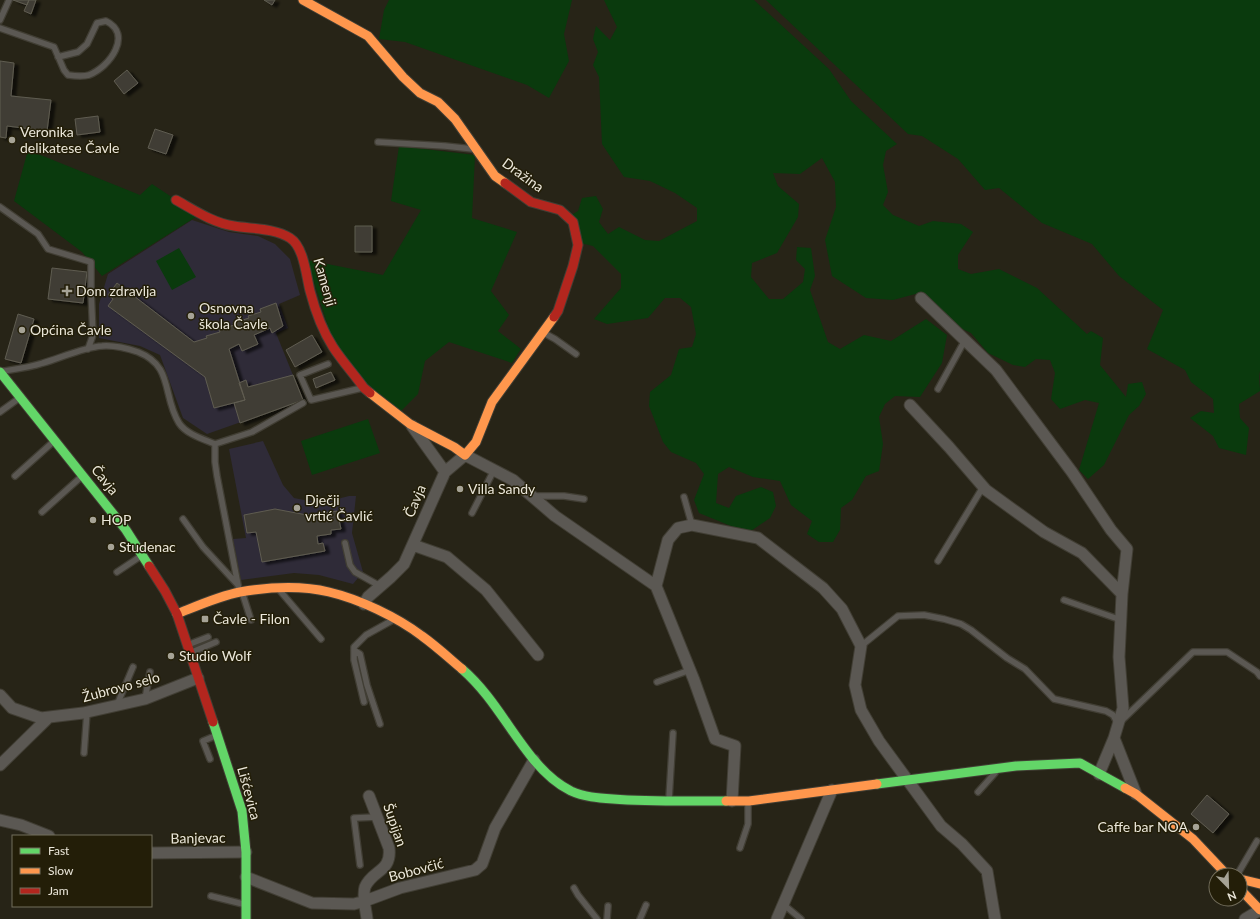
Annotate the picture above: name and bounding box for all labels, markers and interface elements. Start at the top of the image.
place label: Veronika delikatese Čavle [20,123,119,156]
marker: Veronika delikatese Čavle [7,135,17,145]
street label: Dražina [499,154,547,195]
street label: Kamenji [310,256,340,308]
place label: Dom zdravlja [76,282,156,299]
marker: Dom zdravlja [61,285,73,297]
place label: Osnovna škola Čavle [199,299,268,332]
marker: Osnovna škola Čavle [186,311,196,321]
place label: Općina Čavle [30,321,111,338]
marker: Općina Čavle [17,325,27,335]
street label: Čavja [88,461,123,498]
place label: Villa Sandy [468,480,536,497]
street label: Čavja [400,482,429,520]
marker: Villa Sandy [455,484,465,494]
place label: Dječji vrtić Čavlić [305,491,373,524]
marker: Dječji vrtić Čavlić [292,503,302,513]
place label: HOP [101,511,131,528]
marker: HOP [88,515,98,525]
place label: Studenac [119,538,176,555]
marker: Studenac [106,542,116,552]
place label: Čavle - Filon [213,610,290,627]
marker: Čavle - Filon [200,614,210,624]
place label: Studio Wolf [179,647,252,664]
marker: Studio Wolf [166,651,176,661]
street label: Žubrovo selo [80,668,162,705]
street label: Lišćevica [234,764,265,821]
street label: Šupijan [380,801,411,849]
place label: Caffe bar NOA [1097,818,1189,835]
marker: Caffe bar NOA [1191,822,1201,832]
street label: Banjevac [170,829,226,846]
legend [12,835,152,907]
text: Fast [48,843,70,858]
street label: Bobovčić [387,854,446,885]
text: Slow [48,863,74,878]
north arrow [1208,867,1248,907]
text: Jam [48,883,69,898]
text: N [1226,889,1239,904]

